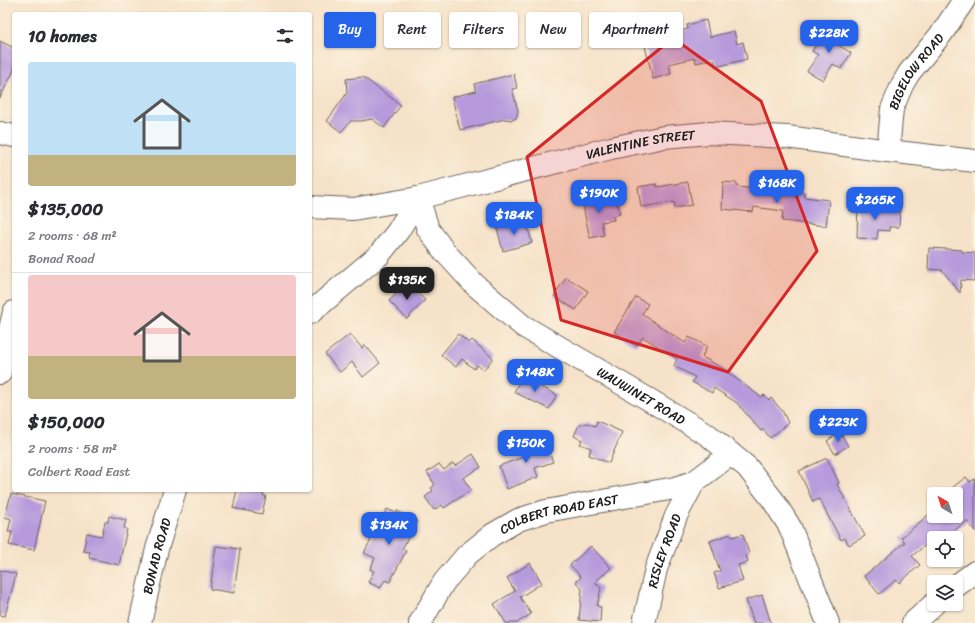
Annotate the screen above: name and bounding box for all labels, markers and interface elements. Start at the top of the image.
chip: Buy [324,12,376,48]
chip: Rent [384,12,441,48]
chip: Filters [449,12,518,48]
chip: New [526,12,581,48]
chip: Apartment [589,12,683,48]
pin: $228K [801,20,857,54]
text: 10 homes [28,21,97,51]
text: $228K [809,21,849,44]
icon: filters [274,25,296,47]
street label: BIGELOW ROAD [882,28,950,113]
icon: home [126,88,198,160]
street label: VALENTINE STREET [583,123,697,166]
pin: $168K [749,170,805,204]
text: $168K [758,171,796,194]
pin: $190K [571,180,627,214]
text: $190K [580,181,618,204]
pin: $265K [847,187,903,221]
text: $265K [855,188,895,211]
text: $135,000 [28,194,103,224]
pin: $184K [486,202,542,236]
text: $184K [495,203,533,226]
text: 2 rooms · 68 m² [28,224,117,247]
text: Bonad Road [28,247,94,270]
pin: $135K [379,267,435,301]
text: $135K [388,268,426,291]
icon: home [126,301,198,373]
pin: $148K [507,359,563,393]
text: $148K [516,360,554,383]
street label: WAUWINET ROAD [592,360,690,431]
text: $150,000 [28,407,105,437]
pin: $223K [810,409,866,443]
text: $223K [819,410,857,433]
pin: $150K [498,430,554,464]
text: $150K [507,431,545,454]
text: 2 rooms · 58 m² [28,437,117,460]
text: Colbert Road East [28,460,130,483]
street label: COLBERT ROAD EAST [495,487,621,541]
north arrow [927,487,963,523]
map controls [927,487,963,611]
street label: RISLEY ROAD [641,510,688,590]
pin: $134K [361,512,417,546]
text: $134K [370,513,408,536]
street label: BONAD ROAD [136,515,178,596]
button: locate [927,531,963,567]
button: layers [927,575,963,611]

